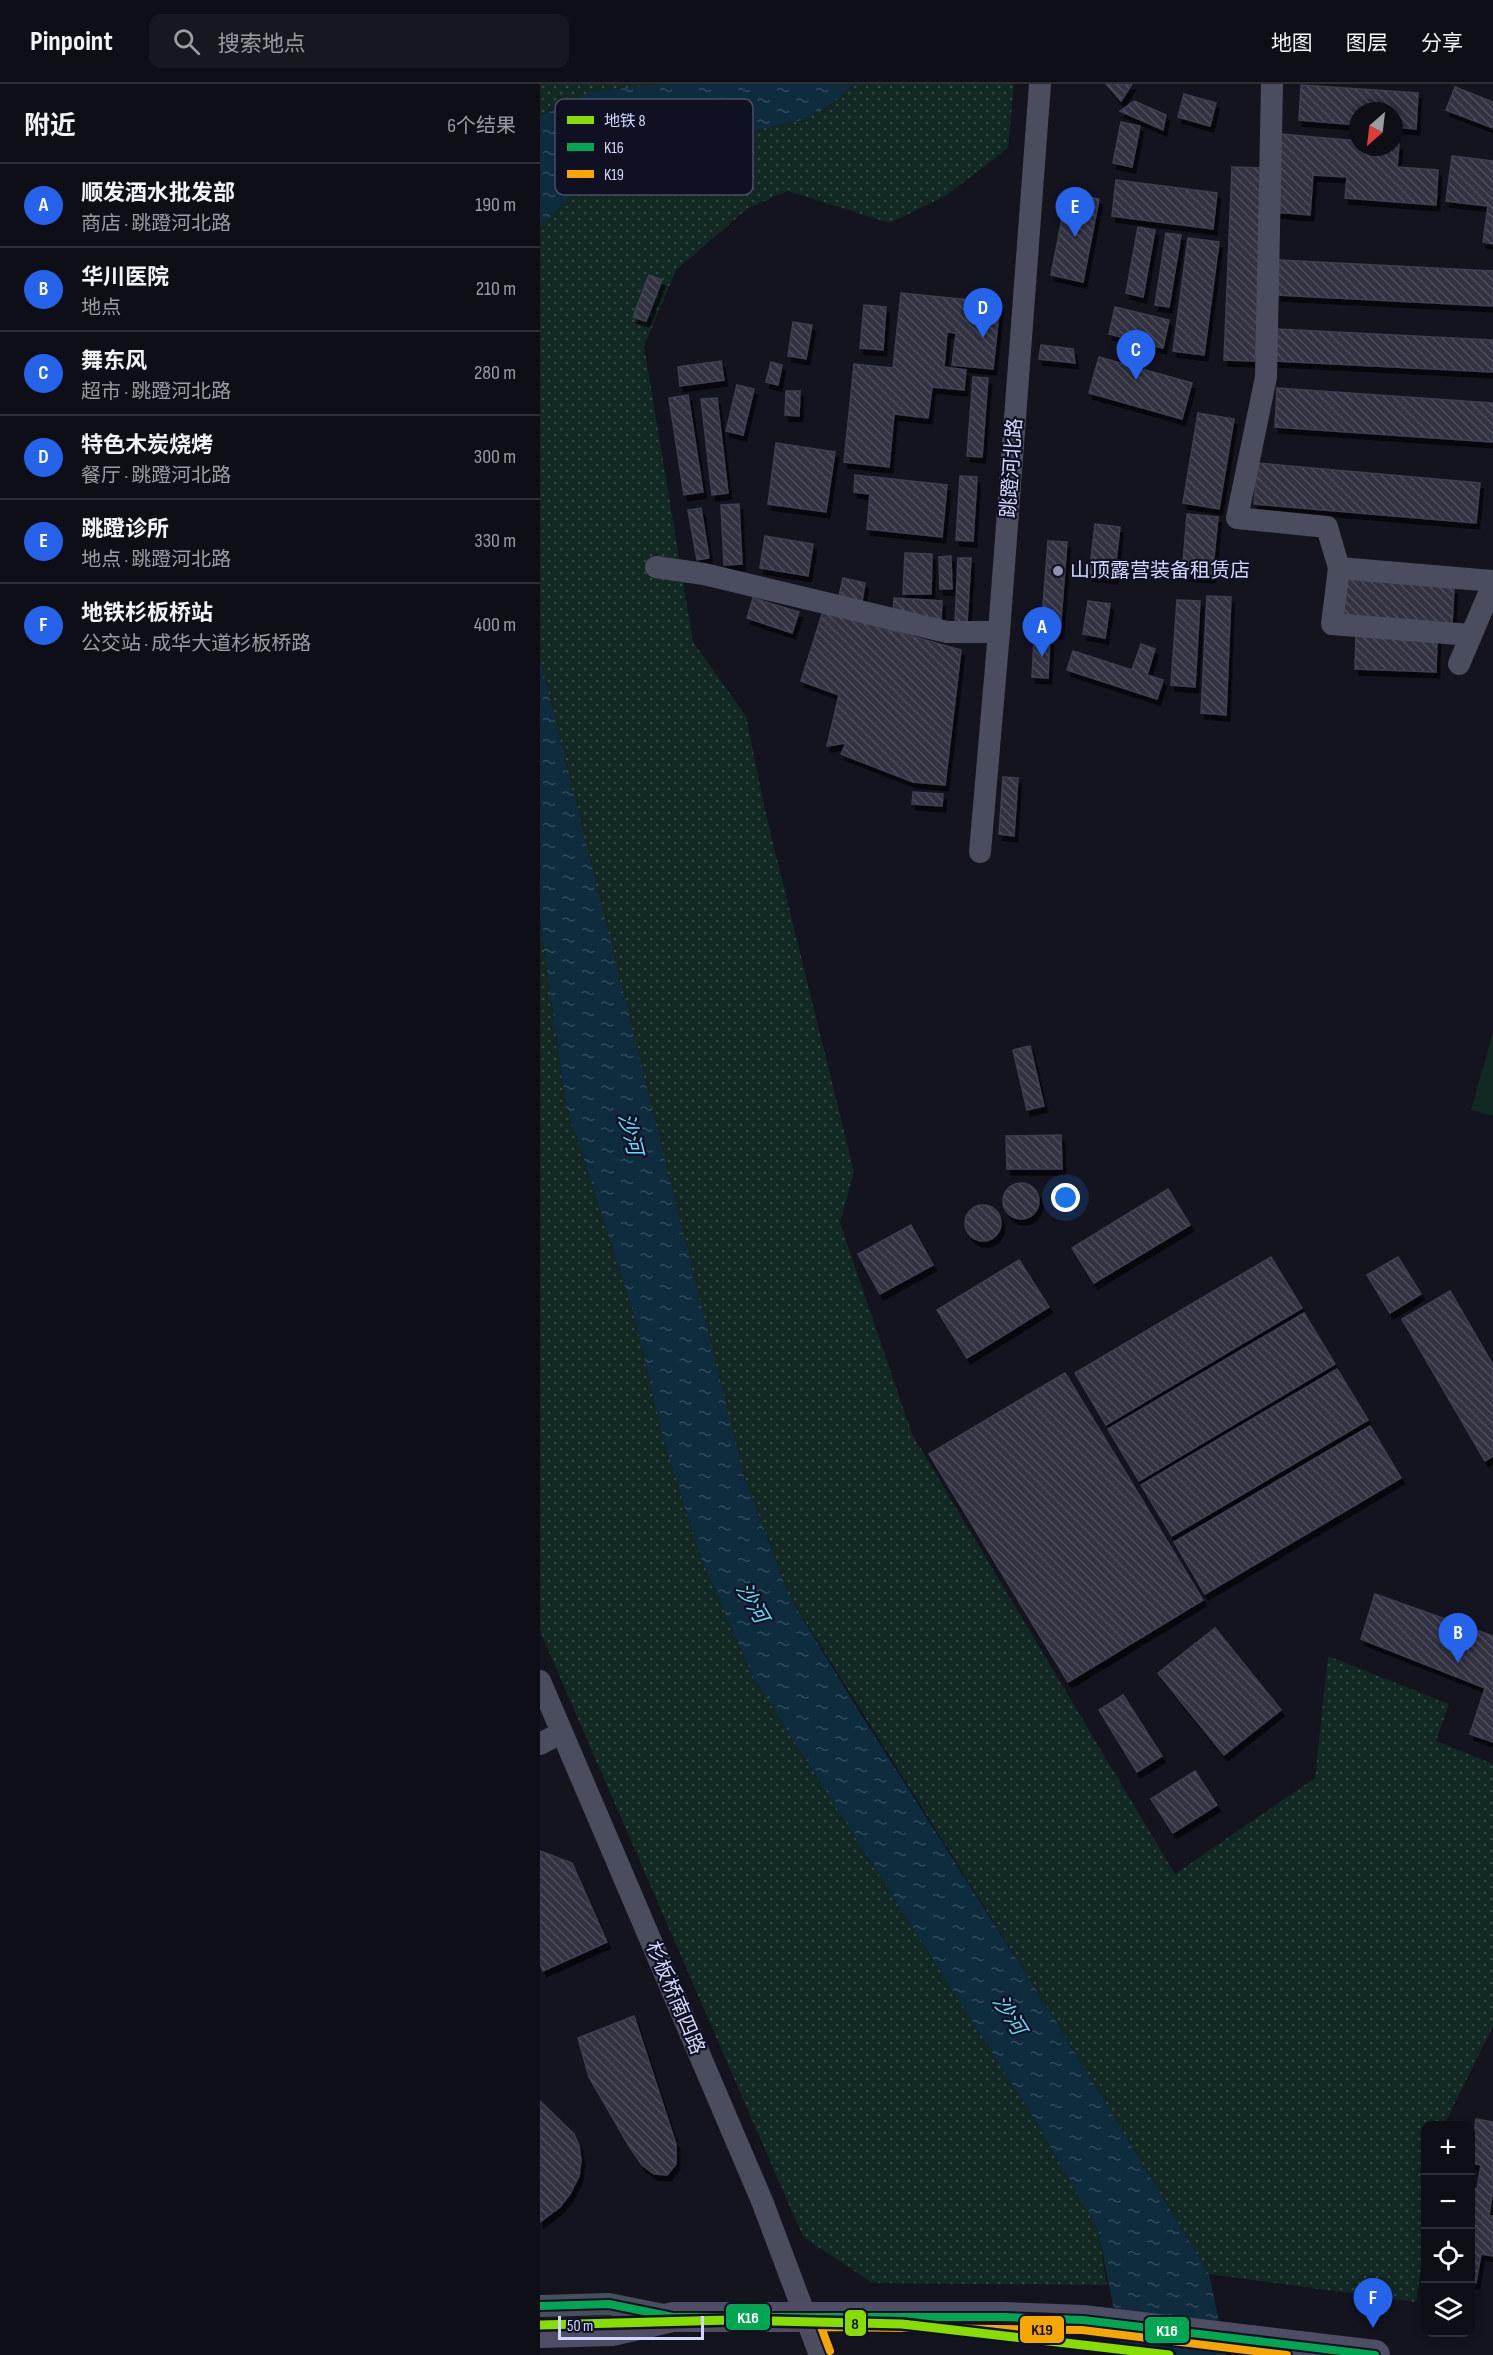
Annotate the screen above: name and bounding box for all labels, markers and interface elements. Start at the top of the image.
search box [149,14,569,68]
text: Pinpoint [30,25,113,58]
icon: search [170,25,203,58]
text: 搜索地点 [218,31,306,58]
text: 地图 [1271,31,1313,56]
text: 图层 [1346,31,1388,56]
text: 分享 [1421,31,1463,56]
legend [555,99,753,195]
north arrow [1349,102,1403,156]
text: 附近 [24,111,76,142]
text: 地铁 8 [604,112,646,131]
text: 6个结果 [447,114,516,138]
text: K16 [604,139,624,158]
text: K19 [604,166,624,185]
text: 顺发酒水批发部 [81,180,235,207]
pin: E [1056,188,1094,237]
text: A [39,193,48,217]
text: 190 m [475,193,516,217]
text: 商店 · 跳蹬河北路 [81,212,231,236]
text: 华川医院 [81,264,169,291]
text: B [39,277,48,301]
text: 210 m [476,277,516,301]
pin: D [964,288,1002,338]
text: 地点 [81,296,121,320]
pin: C [1116,330,1156,380]
text: 舞东风 [81,348,147,375]
text: C [38,361,49,385]
text: 280 m [474,361,516,385]
text: 超市 · 跳蹬河北路 [81,380,231,404]
street label: 跳蹬河北路 [997,417,1027,519]
text: 特色木炭烧烤 [81,432,213,459]
text: D [38,445,49,469]
text: 300 m [474,445,516,469]
text: 餐厅 · 跳蹬河北路 [81,464,231,488]
text: 跳蹬诊所 [81,516,169,543]
text: E [39,529,48,553]
text: 330 m [474,529,516,553]
text: 地点 · 跳蹬河北路 [81,548,231,572]
place label: 山顶露营装备租赁店 [1070,559,1250,583]
marker: 山顶露营装备租赁店 [1051,564,1065,578]
text: 地铁杉板桥站 [81,600,213,627]
pin: A [1022,608,1062,657]
text: F [39,613,48,637]
text: 400 m [474,613,516,637]
text: 公交站 · 成华大道杉板桥路 [81,632,311,656]
water label: 沙河 [613,1111,648,1161]
your location [1051,1183,1080,1212]
water label: 沙河 [731,1579,775,1631]
pin: B [1438,1614,1478,1663]
street label: 杉板桥南四路 [641,1938,709,2058]
water label: 沙河 [987,1991,1033,2043]
map controls [1421,2121,1475,2337]
button: + [1421,2121,1475,2175]
button: − [1421,2175,1475,2229]
button: locate [1421,2229,1475,2283]
pin: F [1354,2278,1392,2328]
button: layers [1421,2283,1475,2337]
line badge: K16 [725,2303,771,2331]
text: K16 [737,2309,759,2328]
line badge: 8 [844,2309,867,2337]
scale bar [558,2313,704,2340]
text: 8 [851,2315,859,2334]
line badge: K19 [1019,2315,1065,2344]
line badge: K16 [1144,2316,1190,2344]
text: 50 m [567,2317,593,2336]
text: K19 [1031,2321,1053,2340]
text: K16 [1156,2322,1178,2341]

